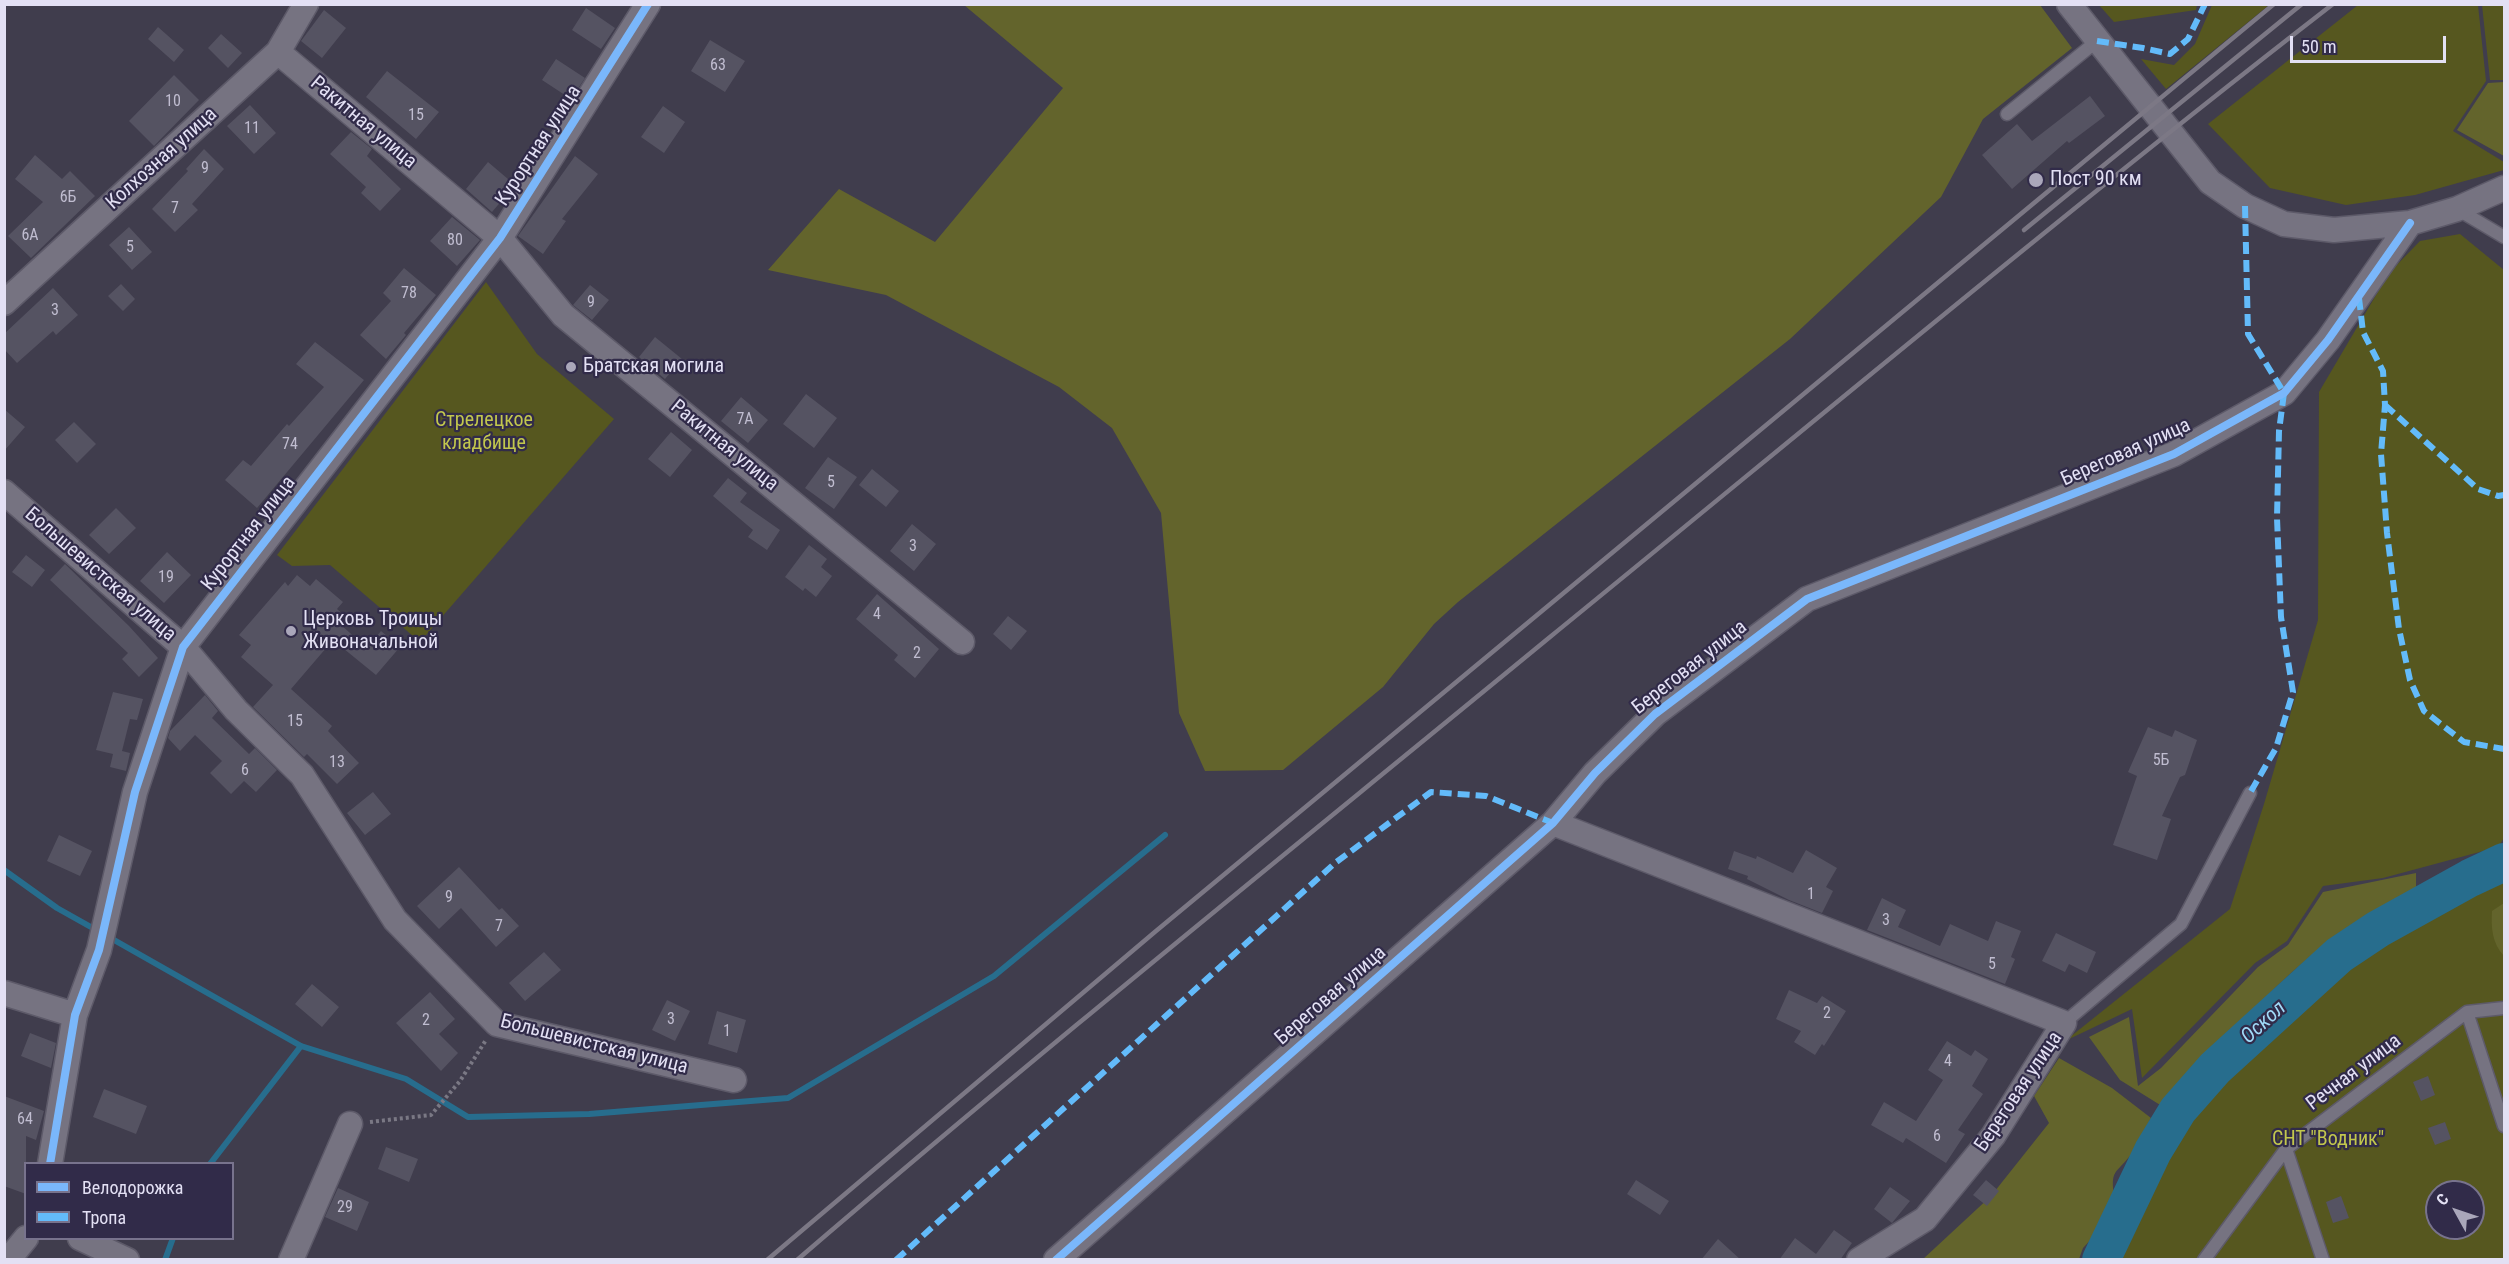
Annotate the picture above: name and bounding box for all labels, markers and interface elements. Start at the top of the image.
scale bar [2293,24,2449,62]
text: 50 m [2301,36,2336,57]
house number: 63 [710,56,726,76]
street label: Ракитная улица [305,72,421,174]
street label: Курортная улица [491,81,587,211]
house number: 10 [165,92,181,112]
street label: Колхозная улица [102,103,222,215]
house number: 15 [408,106,424,126]
house number: 11 [244,119,260,139]
house number: 9 [201,159,209,179]
place label: Пост 90 км [2050,168,2142,192]
marker: Пост 90 км [2027,171,2045,189]
house number: 6Б [60,188,76,208]
house number: 7 [171,199,179,219]
house number: 6А [21,226,39,246]
house number: 80 [447,231,463,251]
house number: 5 [126,238,134,258]
house number: 78 [401,284,417,304]
house number: 9 [587,293,595,313]
house number: 3 [51,301,59,321]
place label: Братская могила [583,355,724,379]
marker: Братская могила [564,360,578,374]
street label: Ракитная улица [665,395,783,497]
park label: Стрелецкое кладбище [435,409,533,456]
house number: 7А [736,410,754,430]
street label: Береговая улица [2058,414,2194,492]
house number: 74 [282,435,298,455]
street label: Курортная улица [197,472,301,596]
house number: 5 [827,473,835,493]
street label: Большевистская улица [20,503,180,647]
house number: 3 [909,537,917,557]
house number: 19 [158,568,174,588]
house number: 4 [873,605,881,625]
place label: Церковь Троицы Живоначальной [303,608,442,655]
street label: Береговая улица [1628,616,1752,720]
marker: Церковь Троицы Живоначальной [284,624,298,638]
house number: 2 [913,644,921,664]
house number: 15 [287,712,303,732]
house number: 5Б [2153,751,2169,771]
house number: 13 [329,753,345,773]
house number: 6 [241,761,249,781]
house number: 1 [1807,885,1815,905]
house number: 9 [445,888,453,908]
house number: 3 [1882,911,1890,931]
house number: 7 [495,917,503,937]
street label: Береговая улица [1271,941,1391,1051]
house number: 5 [1988,955,1996,975]
water label: Оскол [2236,996,2292,1050]
house number: 2 [1823,1004,1831,1024]
street label: Большевистская улица [498,1010,690,1080]
house number: 3 [667,1010,675,1030]
house number: 2 [422,1011,430,1031]
house number: 1 [723,1022,731,1042]
street label: Береговая улица [1970,1028,2068,1156]
street label: Речная улица [2302,1030,2406,1116]
house number: 4 [1944,1052,1952,1072]
house number: 64 [17,1110,33,1130]
house number: 6 [1933,1127,1941,1147]
park label: СНТ "Водник" [2272,1128,2384,1152]
legend [24,1162,234,1240]
text: Велодорожка [82,1177,183,1198]
north arrow [2425,1180,2485,1240]
text: С [2432,1190,2453,1209]
house number: 29 [337,1198,353,1218]
text: Тропа [82,1207,126,1228]

